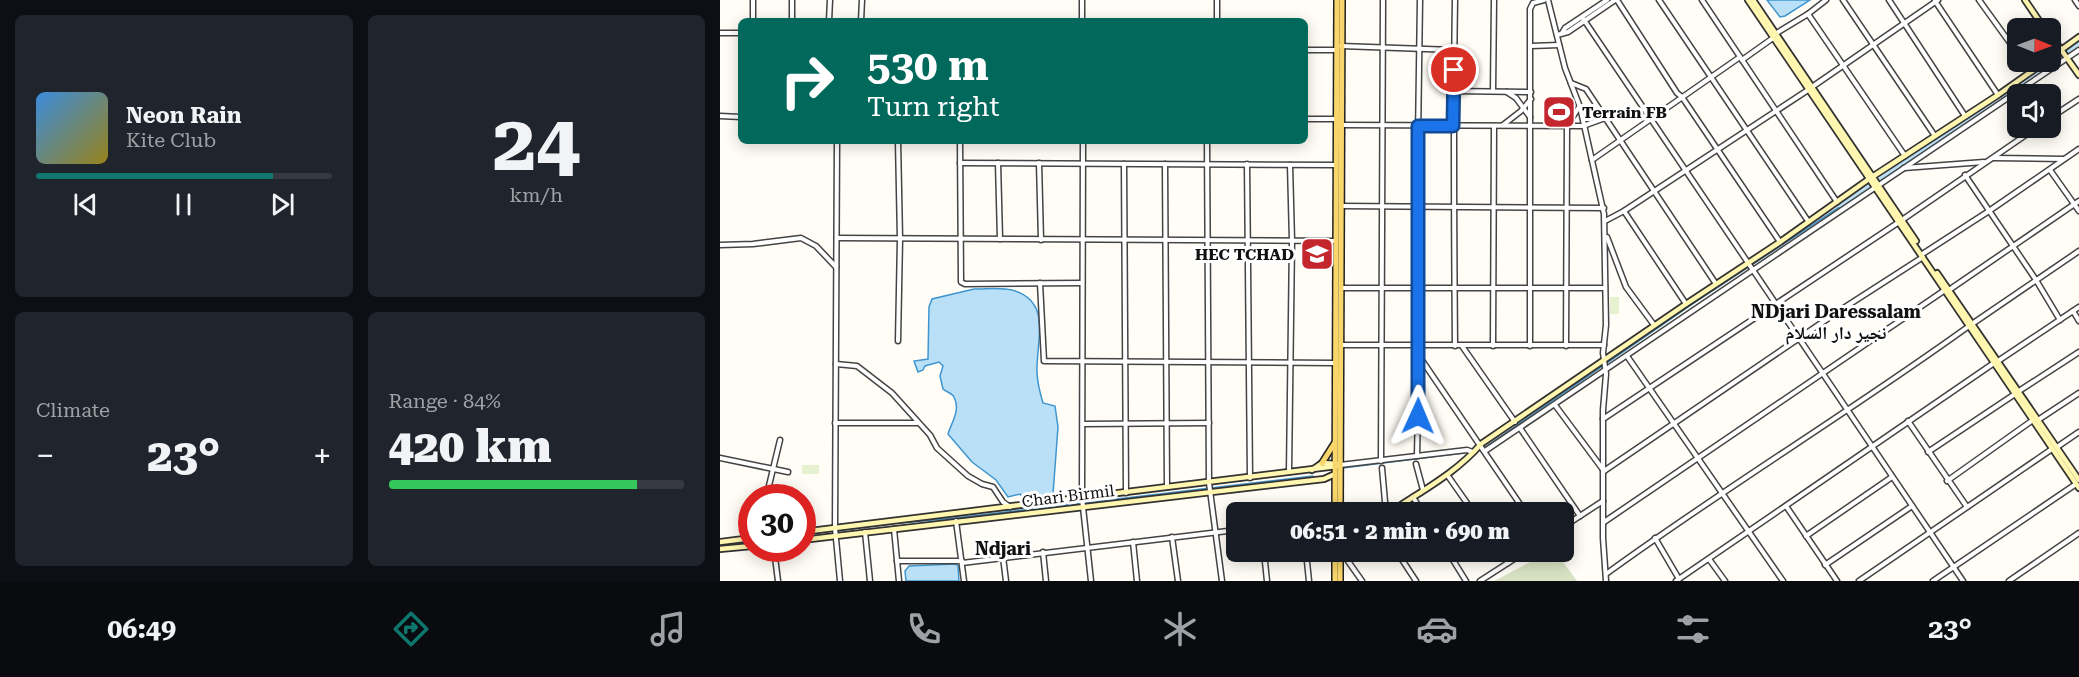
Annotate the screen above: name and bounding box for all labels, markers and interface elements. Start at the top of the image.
north arrow [2007,18,2061,72]
map controls [2007,18,2061,138]
text: 530 m [867,41,989,90]
icon: right [768,42,846,120]
pin [1428,44,1479,95]
icon: arrive [1437,53,1470,86]
button: sound [2007,84,2061,138]
text: Turn right [867,91,1000,123]
sports icon: Terrain FB [1541,94,1577,130]
text: 24 [493,98,580,189]
text: Neon Rain [126,103,241,128]
place label: Terrain FB [1582,103,1667,122]
text: Kite Club [126,128,216,152]
text: km/h [509,183,563,207]
icon: previous [69,188,102,221]
icon: pause [167,188,200,221]
icon: next [266,188,299,221]
school or university icon: HEC TCHAD [1299,236,1335,272]
place label: HEC TCHAD [1195,245,1294,264]
district label: NDjari Daressalam نجير دار السلام [1751,301,1922,345]
position arrow [1386,384,1450,448]
text: Range · 84% [389,389,501,413]
text: Climate [36,398,110,422]
text: 420 km [389,420,552,473]
text: 23° [147,429,220,482]
text: − [36,436,54,475]
text: + [313,436,332,475]
street label: Chari Birmil [1021,481,1115,511]
speed limit sign: 30 [738,484,816,562]
text: 06:51 · 2 min · 690 m [1290,519,1510,544]
district label: Ndjari [975,538,1031,559]
icon: directions [390,608,432,650]
icon: music [647,608,689,650]
icon: phone [903,608,945,650]
icon: climate [1159,608,1201,650]
icon: car [1416,608,1458,650]
icon: filters [1672,608,1714,650]
text: 06:49 [107,613,176,645]
text: 23° [1928,613,1972,645]

